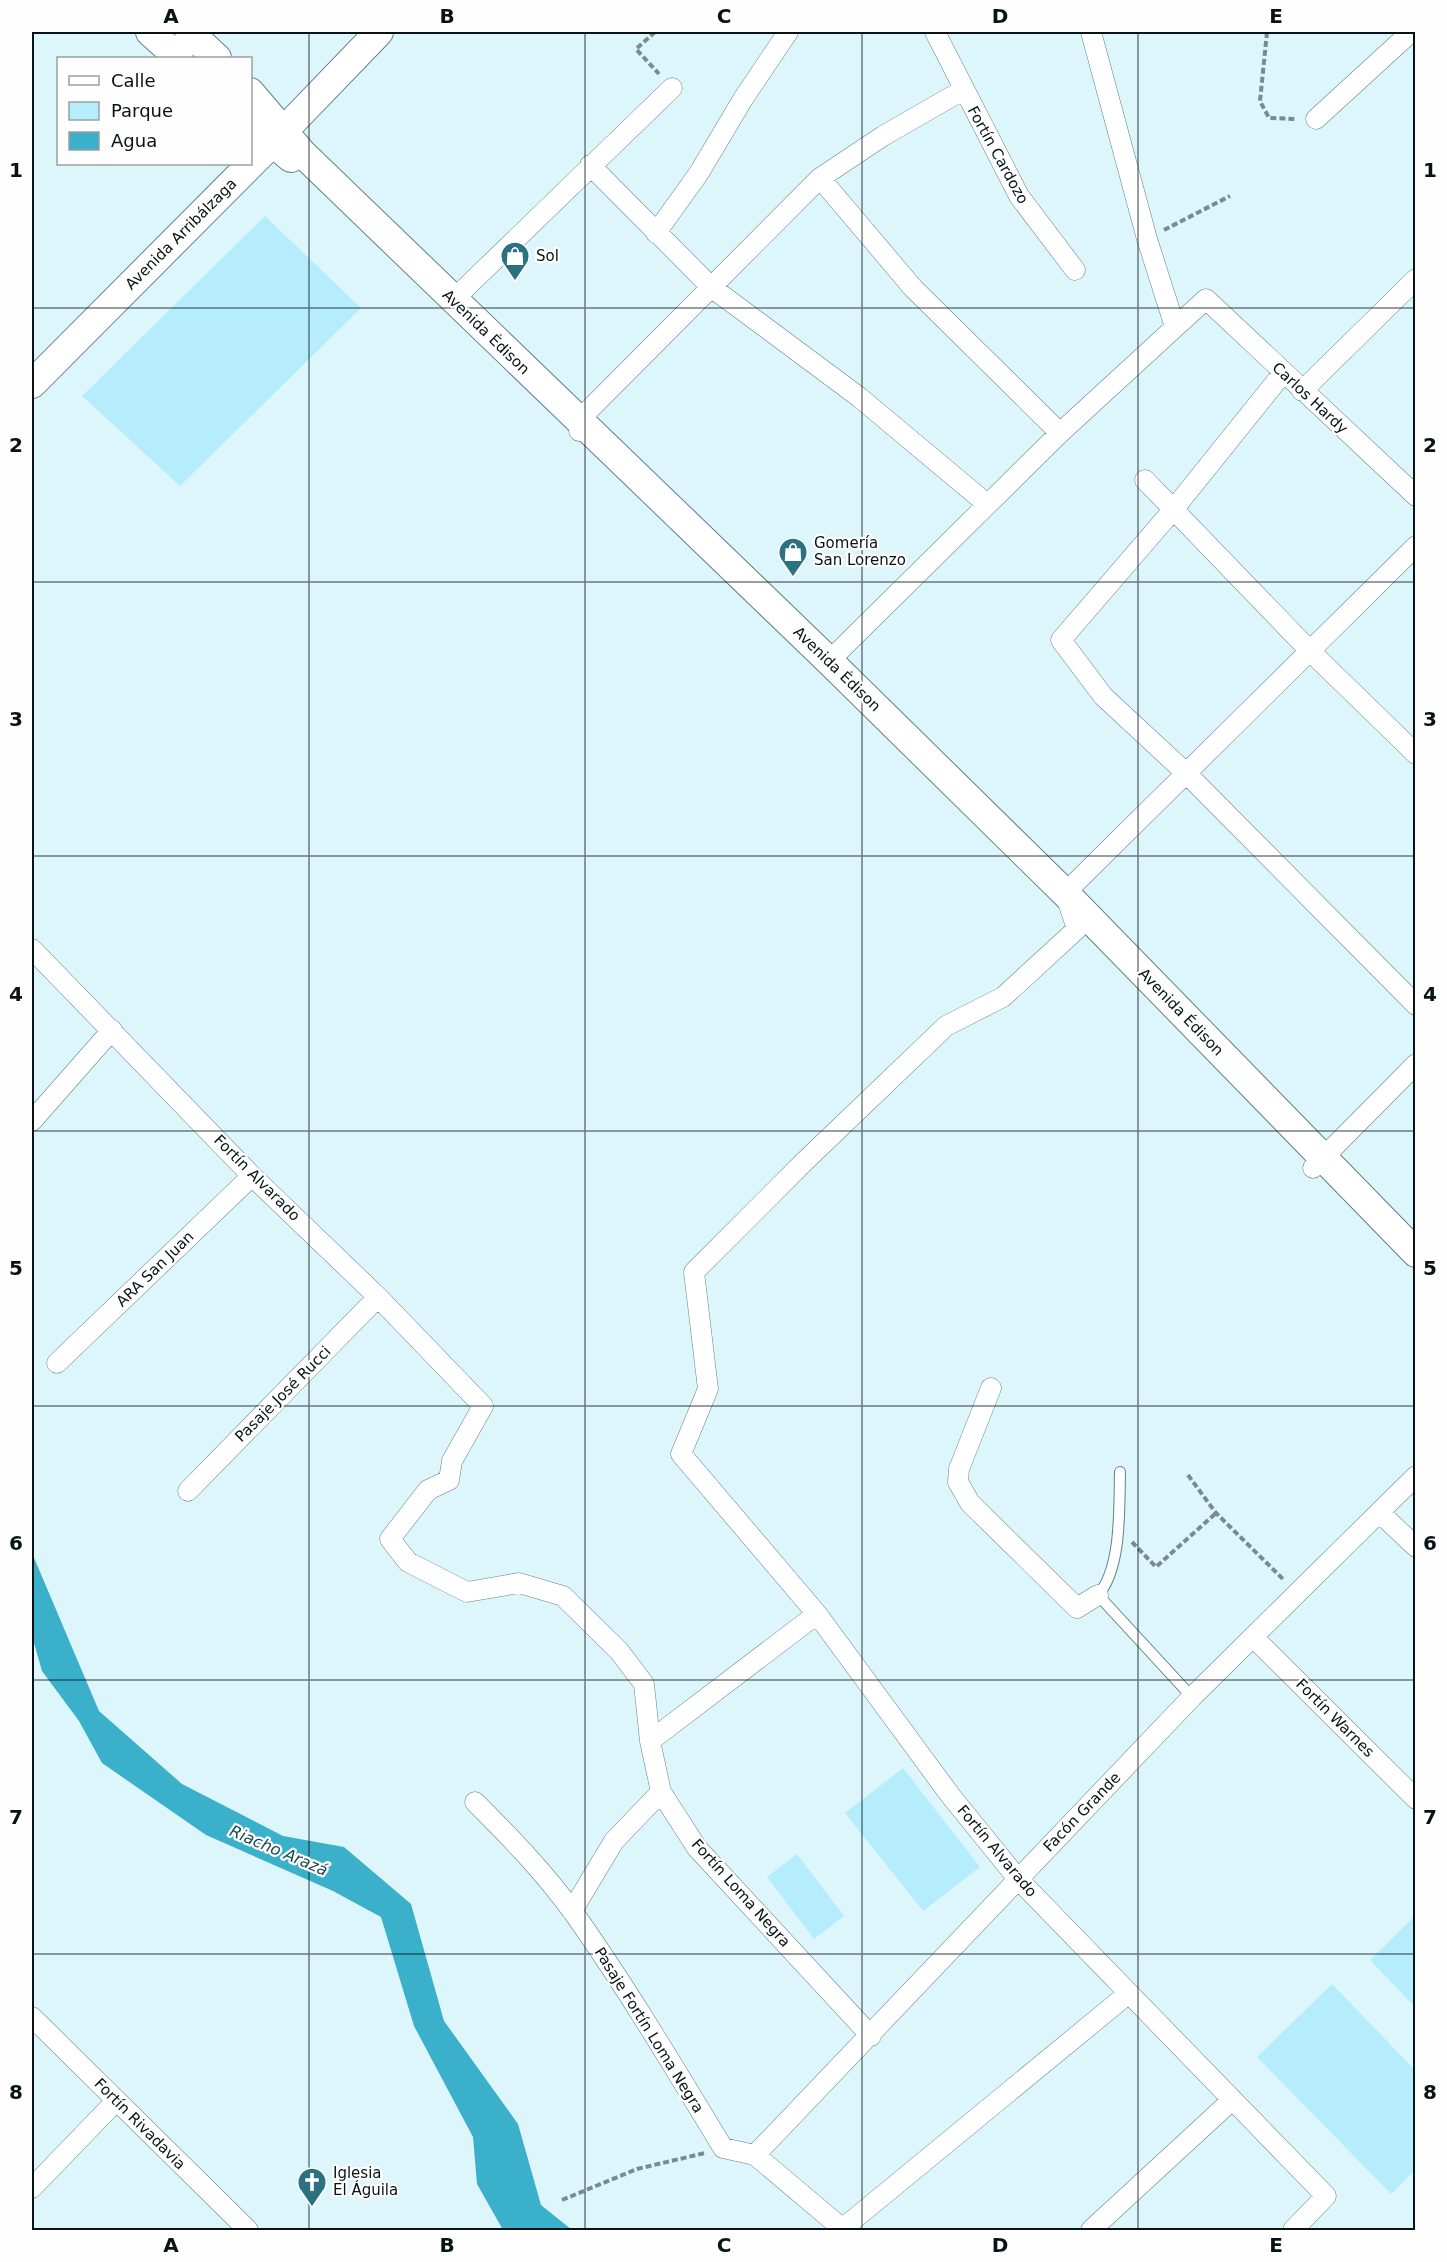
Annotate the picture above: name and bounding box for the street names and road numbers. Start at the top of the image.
street label: Fortín Cardozo [964,103,1032,207]
street label: Avenida Arribálzaga [122,175,240,293]
street label: Avenida Édison [439,285,534,378]
street label: Carlos Hardy [1269,358,1352,438]
street label: Avenida Édison [790,622,885,715]
street label: Avenida Édison [1135,964,1228,1059]
street label: Fortín Alvarado [210,1131,304,1225]
street label: ARA San Juan [113,1228,197,1310]
street label: Pasaje José Rucci [231,1342,335,1446]
street label: Fortín Warnes [1292,1675,1378,1761]
street label: Facón Grande [1040,1769,1124,1855]
street label: Fortín Alvarado [953,1801,1041,1901]
street label: Fortín Loma Negra [688,1835,794,1951]
street label: Pasaje Fortín Loma Negra [591,1944,707,2116]
street label: Fortín Rivadavia [91,2075,189,2173]

